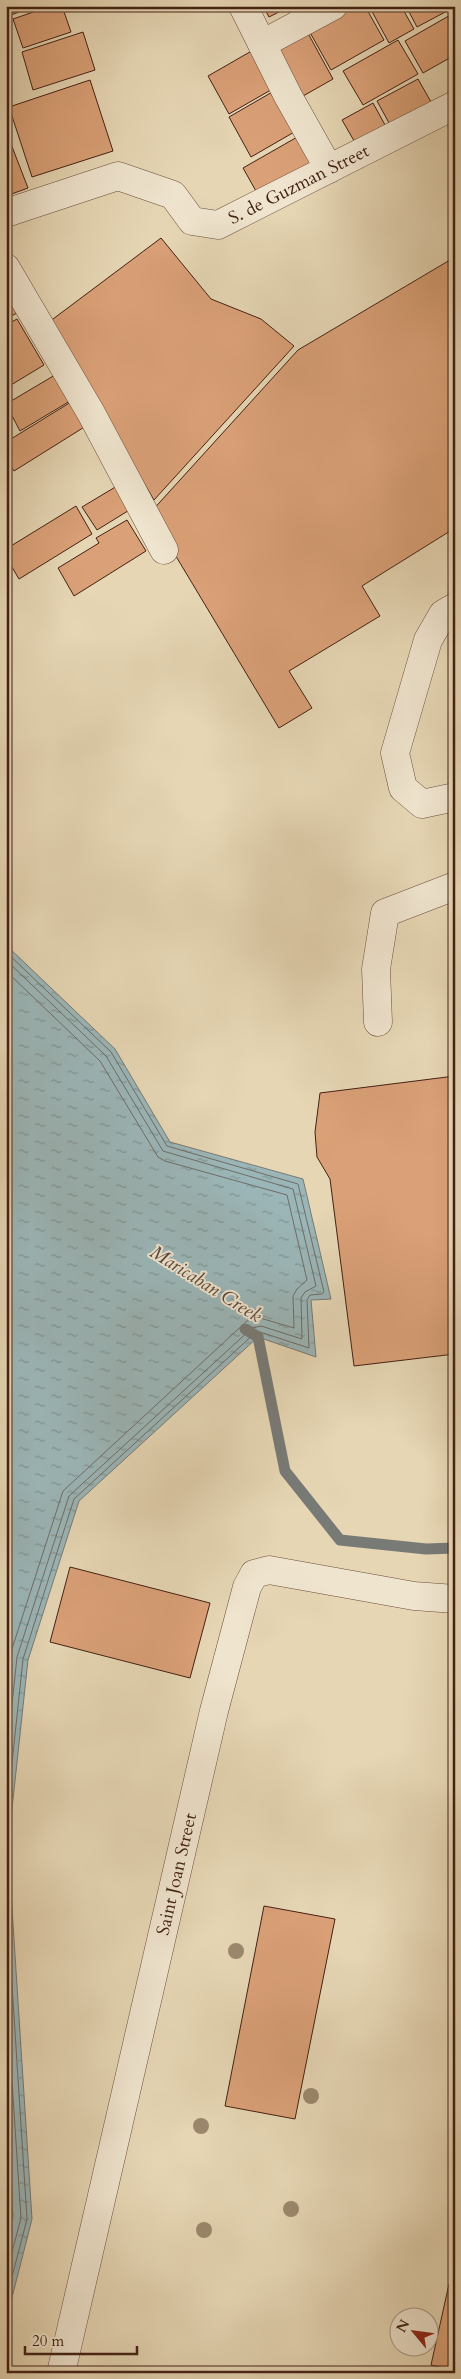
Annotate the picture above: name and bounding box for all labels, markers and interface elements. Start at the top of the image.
street label: S. de Guzman Street [224,138,374,230]
water label: Maricaban Creek [145,1239,268,1329]
street label: Saint Joan Street [150,1810,203,1938]
north arrow [388,2306,438,2356]
text: N [392,2316,414,2336]
scale bar [25,2324,138,2356]
text: 20 m [32,2331,64,2351]

